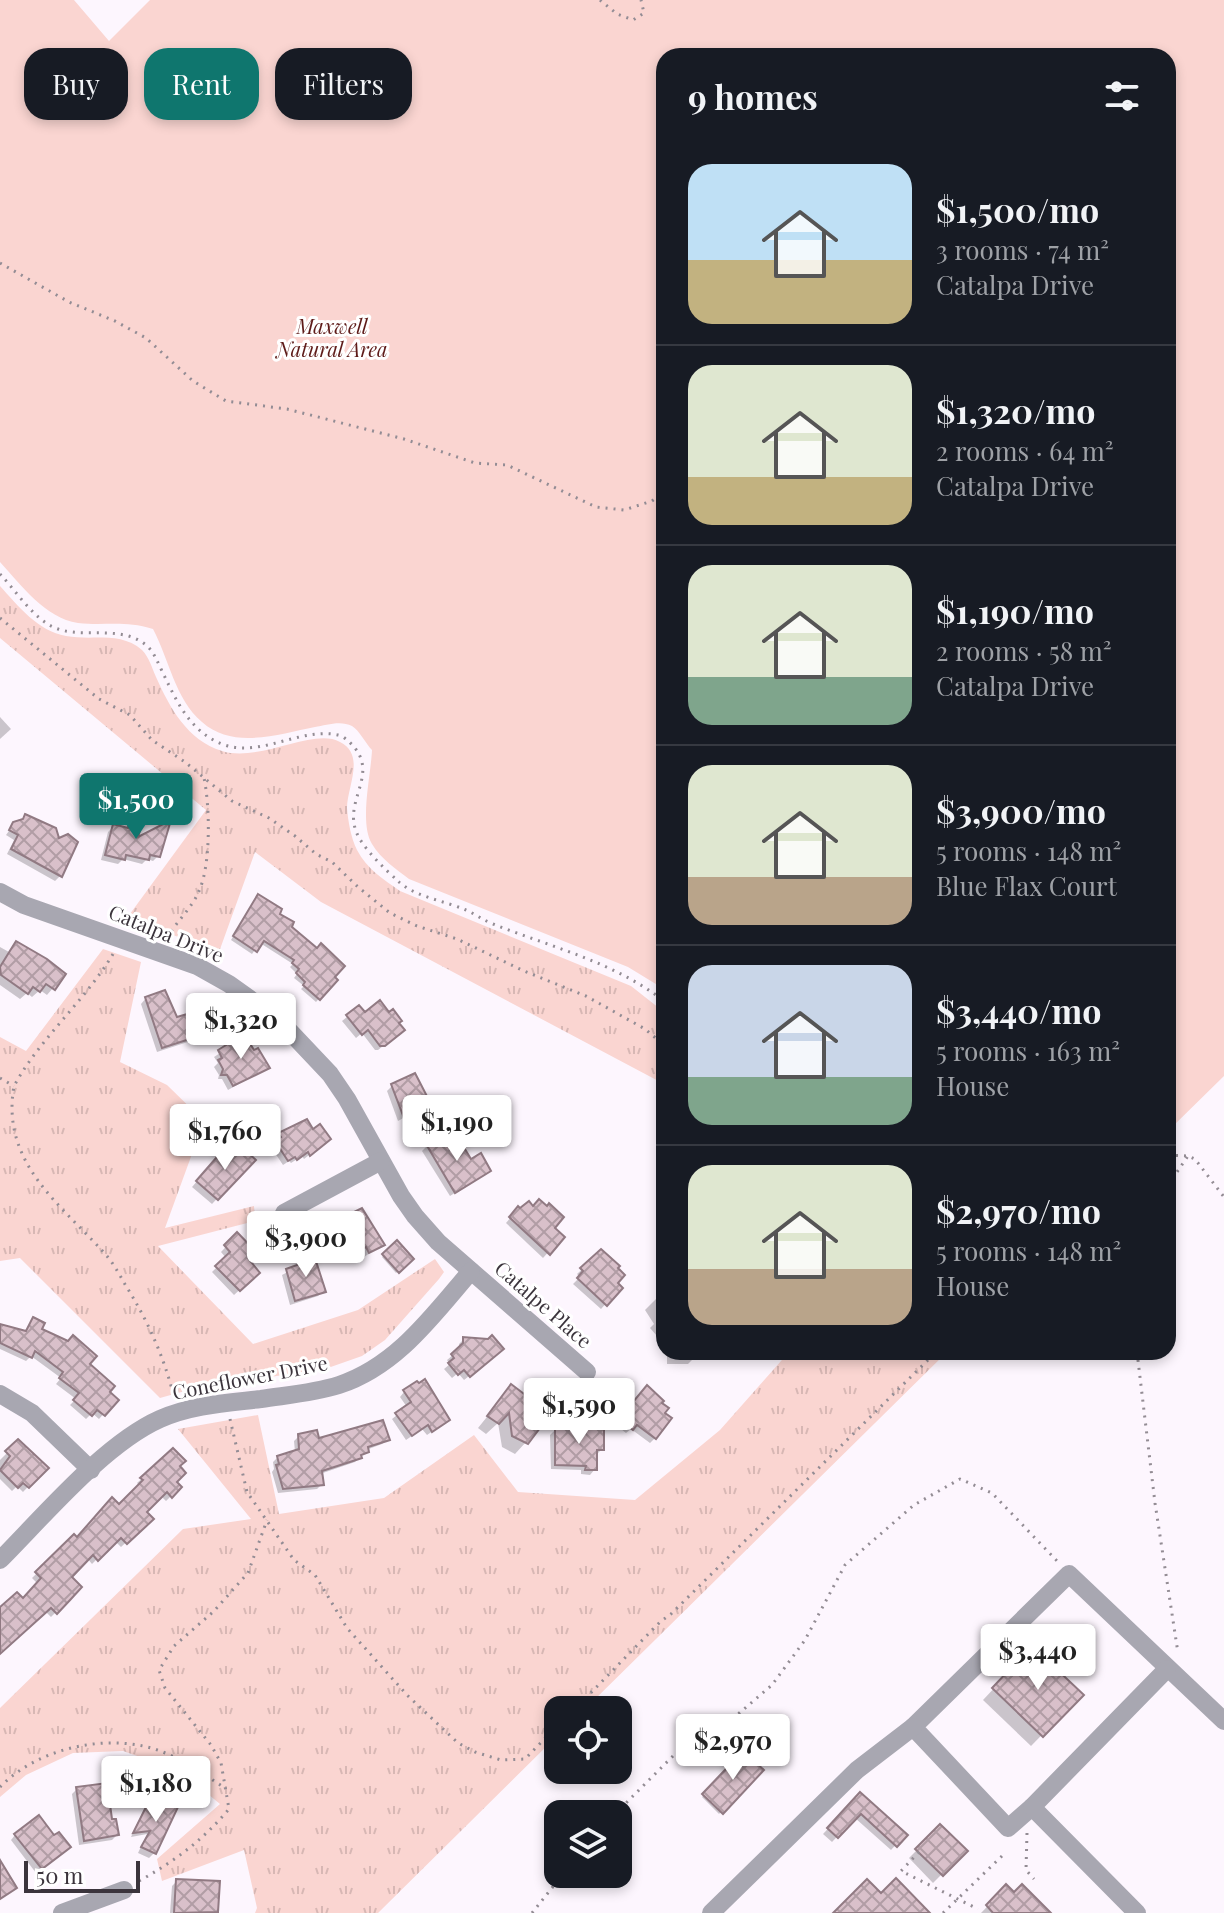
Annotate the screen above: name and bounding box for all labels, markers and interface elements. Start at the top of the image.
chip: Buy [24,48,128,120]
chip: Rent [144,48,259,120]
chip: Filters [275,48,412,120]
text: 9 homes [688,73,818,119]
icon: filters [1100,74,1144,118]
text: $1,500/mo [936,186,1099,232]
icon: home [752,196,848,292]
text: 3 rooms · 74 m² [936,232,1109,267]
text: Catalpa Drive [936,267,1094,302]
park label: Maxwell Natural Area [275,312,387,362]
text: $1,320/mo [936,387,1095,433]
icon: home [752,397,848,493]
text: 2 rooms · 64 m² [936,433,1114,468]
text: Catalpa Drive [936,468,1094,503]
text: $1,190/mo [936,587,1094,633]
icon: home [752,597,848,693]
text: 2 rooms · 58 m² [936,633,1112,668]
text: Catalpa Drive [936,668,1094,703]
pin: $1,500 [71,773,201,841]
text: $1,500 [97,781,175,816]
text: $3,900/mo [936,787,1106,833]
icon: home [752,797,848,893]
text: 5 rooms · 148 m² [936,833,1121,868]
text: Blue Flax Court [936,868,1117,903]
street label: Catalpa Drive [105,897,228,968]
text: $3,440/mo [936,987,1102,1033]
pin: $1,320 [176,993,306,1061]
icon: home [752,997,848,1093]
text: $1,320 [204,1001,278,1036]
text: 5 rooms · 163 m² [936,1033,1120,1068]
text: House [936,1068,1009,1103]
pin: $1,190 [392,1095,522,1163]
text: $1,190 [420,1103,494,1138]
pin: $1,760 [160,1104,290,1172]
text: $1,760 [188,1112,262,1147]
text: $2,970/mo [936,1187,1101,1233]
icon: home [752,1197,848,1293]
pin: $3,900 [241,1211,371,1279]
text: $3,900 [265,1219,347,1254]
text: 5 rooms · 148 m² [936,1233,1121,1268]
street label: Catalpe Place [490,1254,598,1354]
text: House [936,1268,1009,1303]
street label: Coneflower Drive [170,1348,330,1405]
pin: $1,590 [514,1378,644,1446]
text: $1,590 [542,1386,616,1421]
pin: $3,440 [973,1624,1103,1692]
text: $3,440 [999,1632,1077,1667]
map controls [544,1696,632,1888]
button: locate [544,1696,632,1784]
pin: $2,970 [668,1714,798,1782]
text: $2,970 [694,1722,772,1757]
pin: $1,180 [91,1756,221,1824]
text: $1,180 [119,1764,193,1799]
button: layers [544,1800,632,1888]
scale bar [24,1857,140,1893]
text: 50 m [36,1860,83,1890]

